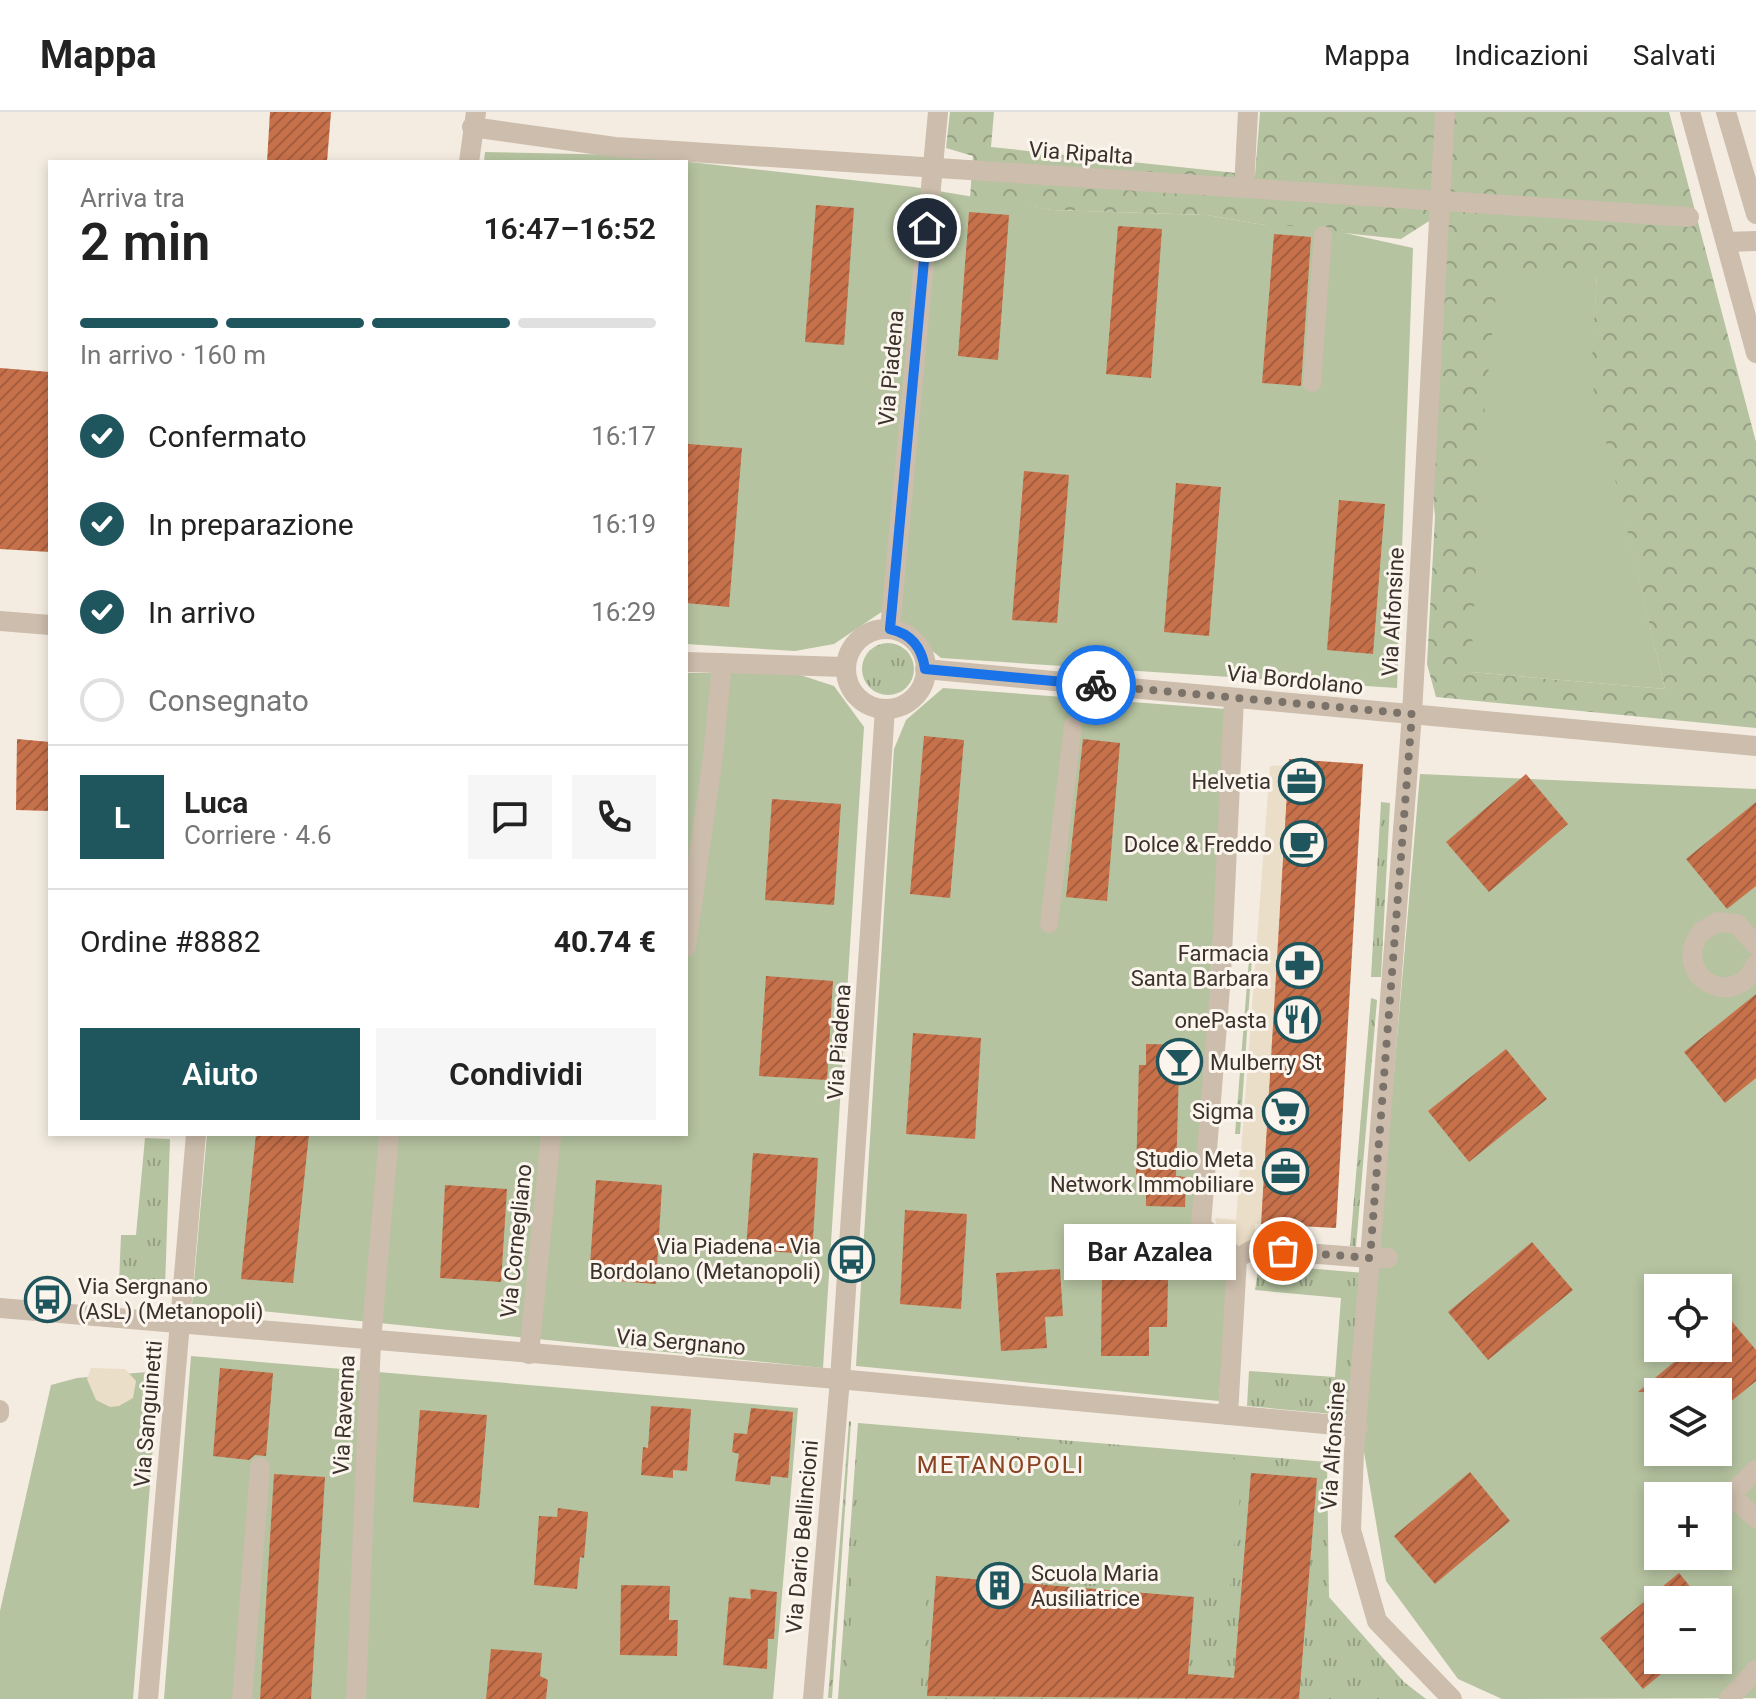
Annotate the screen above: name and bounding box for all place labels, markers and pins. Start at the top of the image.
pin [893,194,961,262]
office icon: Helvetia [1278,757,1326,805]
place label: Helvetia [1192,769,1271,794]
cafe icon: Dolce & Freddo [1279,820,1327,868]
place label: Dolce & Freddo [1124,832,1272,857]
place label: Farmacia Santa Barbara [1131,941,1269,991]
pharmacy icon: Farmacia Santa Barbara [1276,942,1324,990]
restaurant icon: onePasta [1274,996,1322,1044]
place label: onePasta [1174,1008,1267,1033]
bar icon: Mulberry St [1155,1038,1203,1086]
place label: Mulberry St [1210,1050,1322,1075]
supermarket icon: Sigma [1261,1087,1309,1135]
place label: Sigma [1192,1099,1254,1124]
place label: Studio Meta Network Immobiliare [1050,1147,1254,1197]
office icon: Studio Meta Network Immobiliare [1261,1148,1309,1196]
pin [1249,1217,1317,1285]
callout: Bar Azalea [1063,1223,1235,1279]
place label: Via Piadena - Via Bordolano (Metanopoli) [590,1234,821,1285]
bus stop icon: Via Piadena - Via Bordolano (Metanopoli) [828,1235,876,1283]
place label: Via Sergnano (ASL) (Metanopoli) [78,1274,263,1325]
bus stop icon: Via Sergnano (ASL) (Metanopoli) [23,1275,71,1323]
place label: Scuola Maria Ausiliatrice [1031,1561,1159,1611]
building icon: Scuola Maria Ausiliatrice [976,1562,1024,1610]

